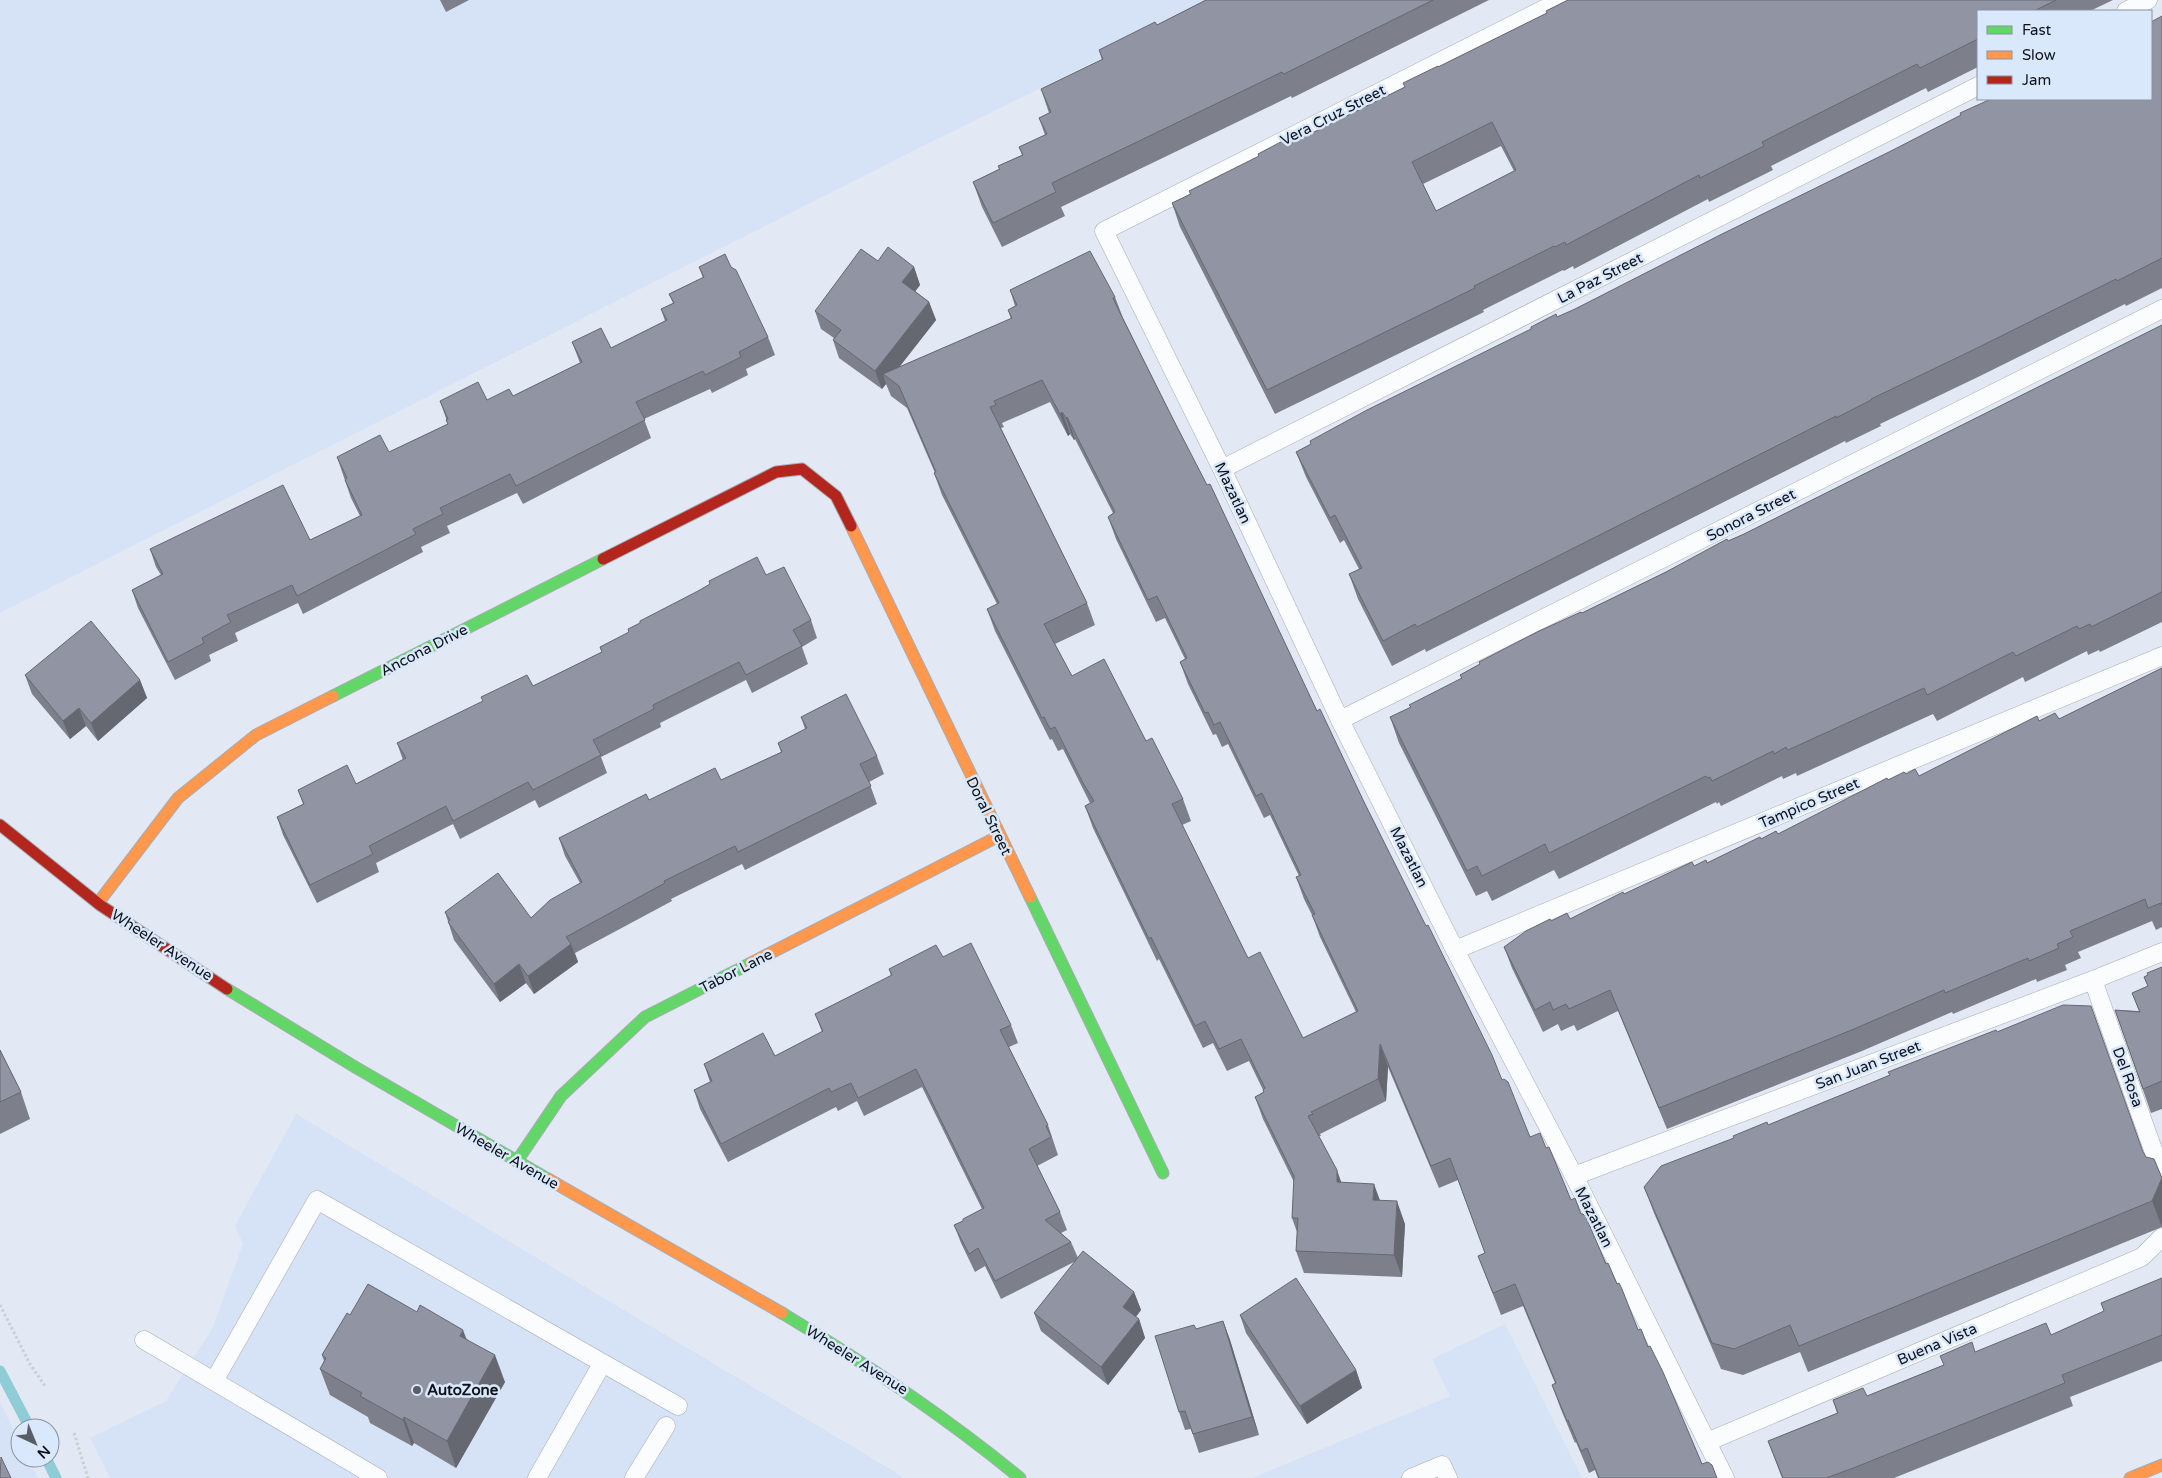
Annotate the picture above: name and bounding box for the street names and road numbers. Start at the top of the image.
street label: Vera Cruz Street [1277,81,1389,149]
street label: La Paz Street [1554,249,1646,307]
street label: Mazatlan [1211,459,1255,527]
street label: Sonora Street [1703,485,1799,545]
street label: Ancona Drive [377,620,471,680]
street label: Doral Street [962,774,1016,858]
street label: Tampico Street [1756,774,1862,832]
street label: Mazatlan [1386,824,1432,890]
street label: Wheeler Avenue [108,906,216,984]
street label: Tabor Lane [697,945,775,997]
street label: San Juan Street [1813,1037,1923,1093]
street label: Del Rosa [2109,1045,2147,1109]
street label: Wheeler Avenue [452,1119,562,1193]
street label: Mazatlan [1571,1184,1617,1250]
street label: Buena Vista [1895,1319,1979,1369]
street label: Wheeler Avenue [803,1321,911,1399]

